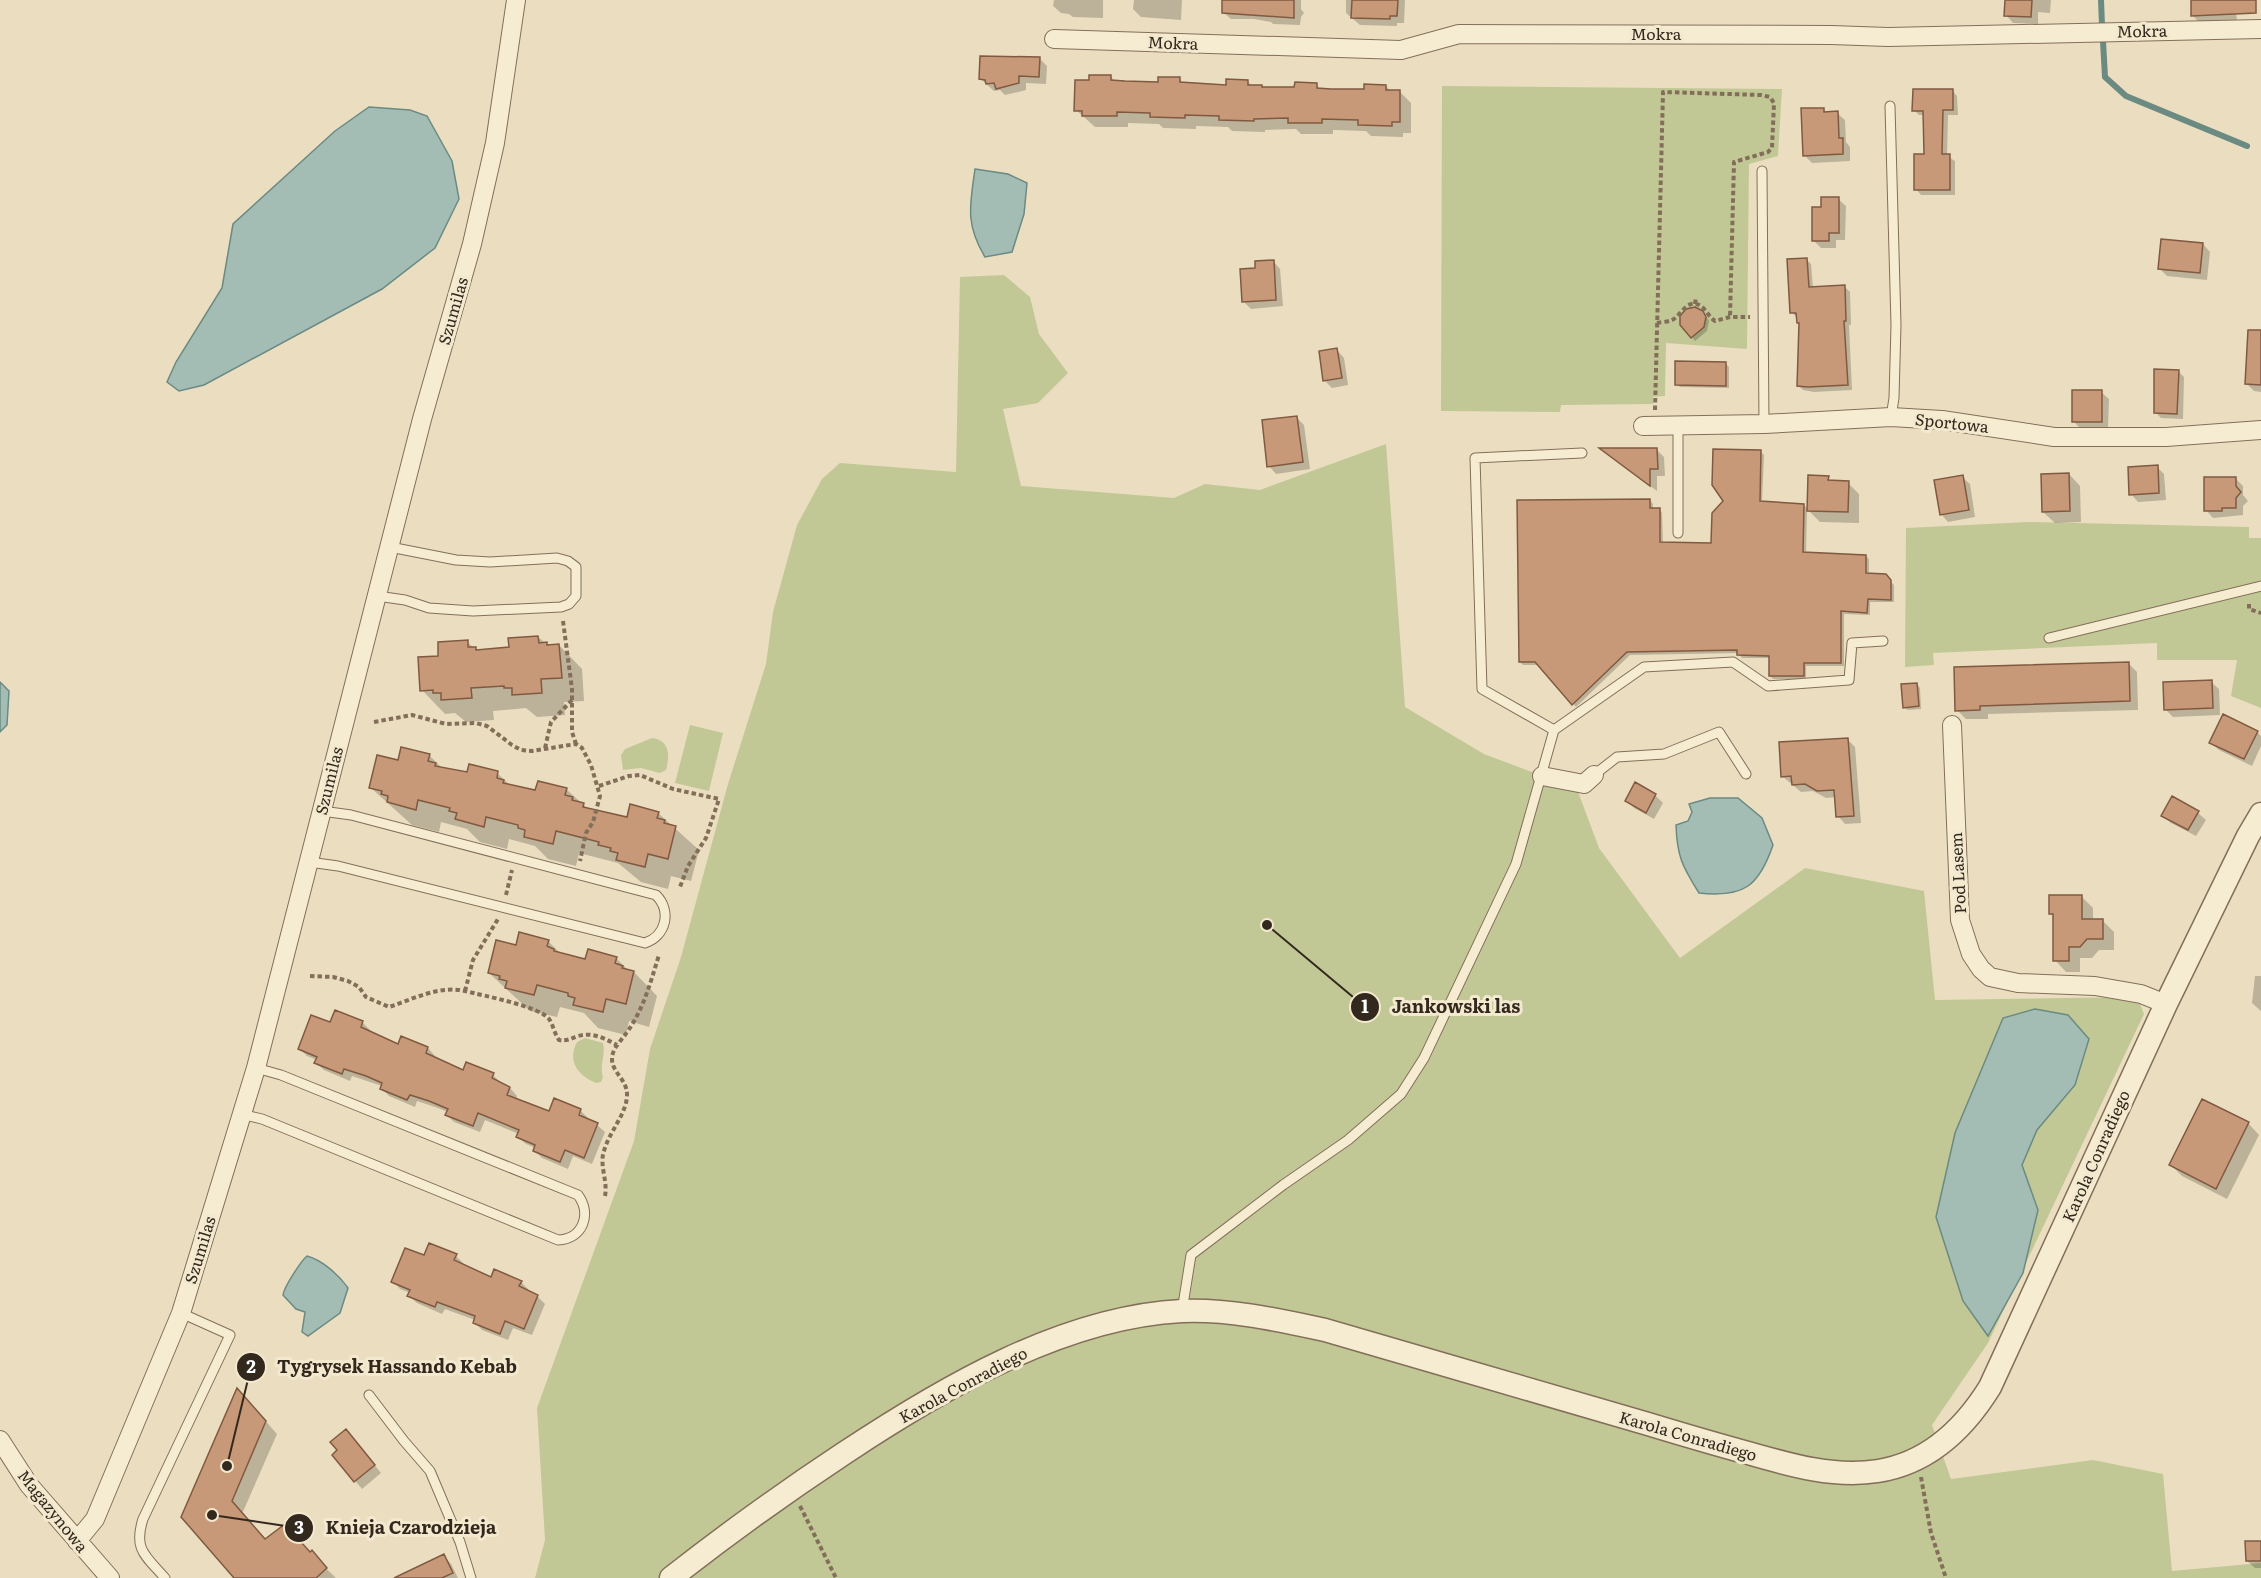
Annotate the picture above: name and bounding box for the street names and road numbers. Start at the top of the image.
street label: Mokra [2116,18,2168,42]
street label: Mokra [1631,21,1682,45]
street label: Mokra [1147,29,1199,55]
street label: Szumilas [431,274,473,347]
street label: Sportowa [1914,406,1991,438]
street label: Szumilas [308,744,348,817]
street label: Pod Lasem [1943,831,1971,914]
street label: Karola Conradiego [2055,1086,2135,1225]
street label: Szumilas [177,1213,221,1286]
street label: Karola Conradiego [894,1340,1031,1428]
street label: Karola Conradiego [1617,1404,1760,1466]
street label: Magazynowa [13,1464,95,1557]

